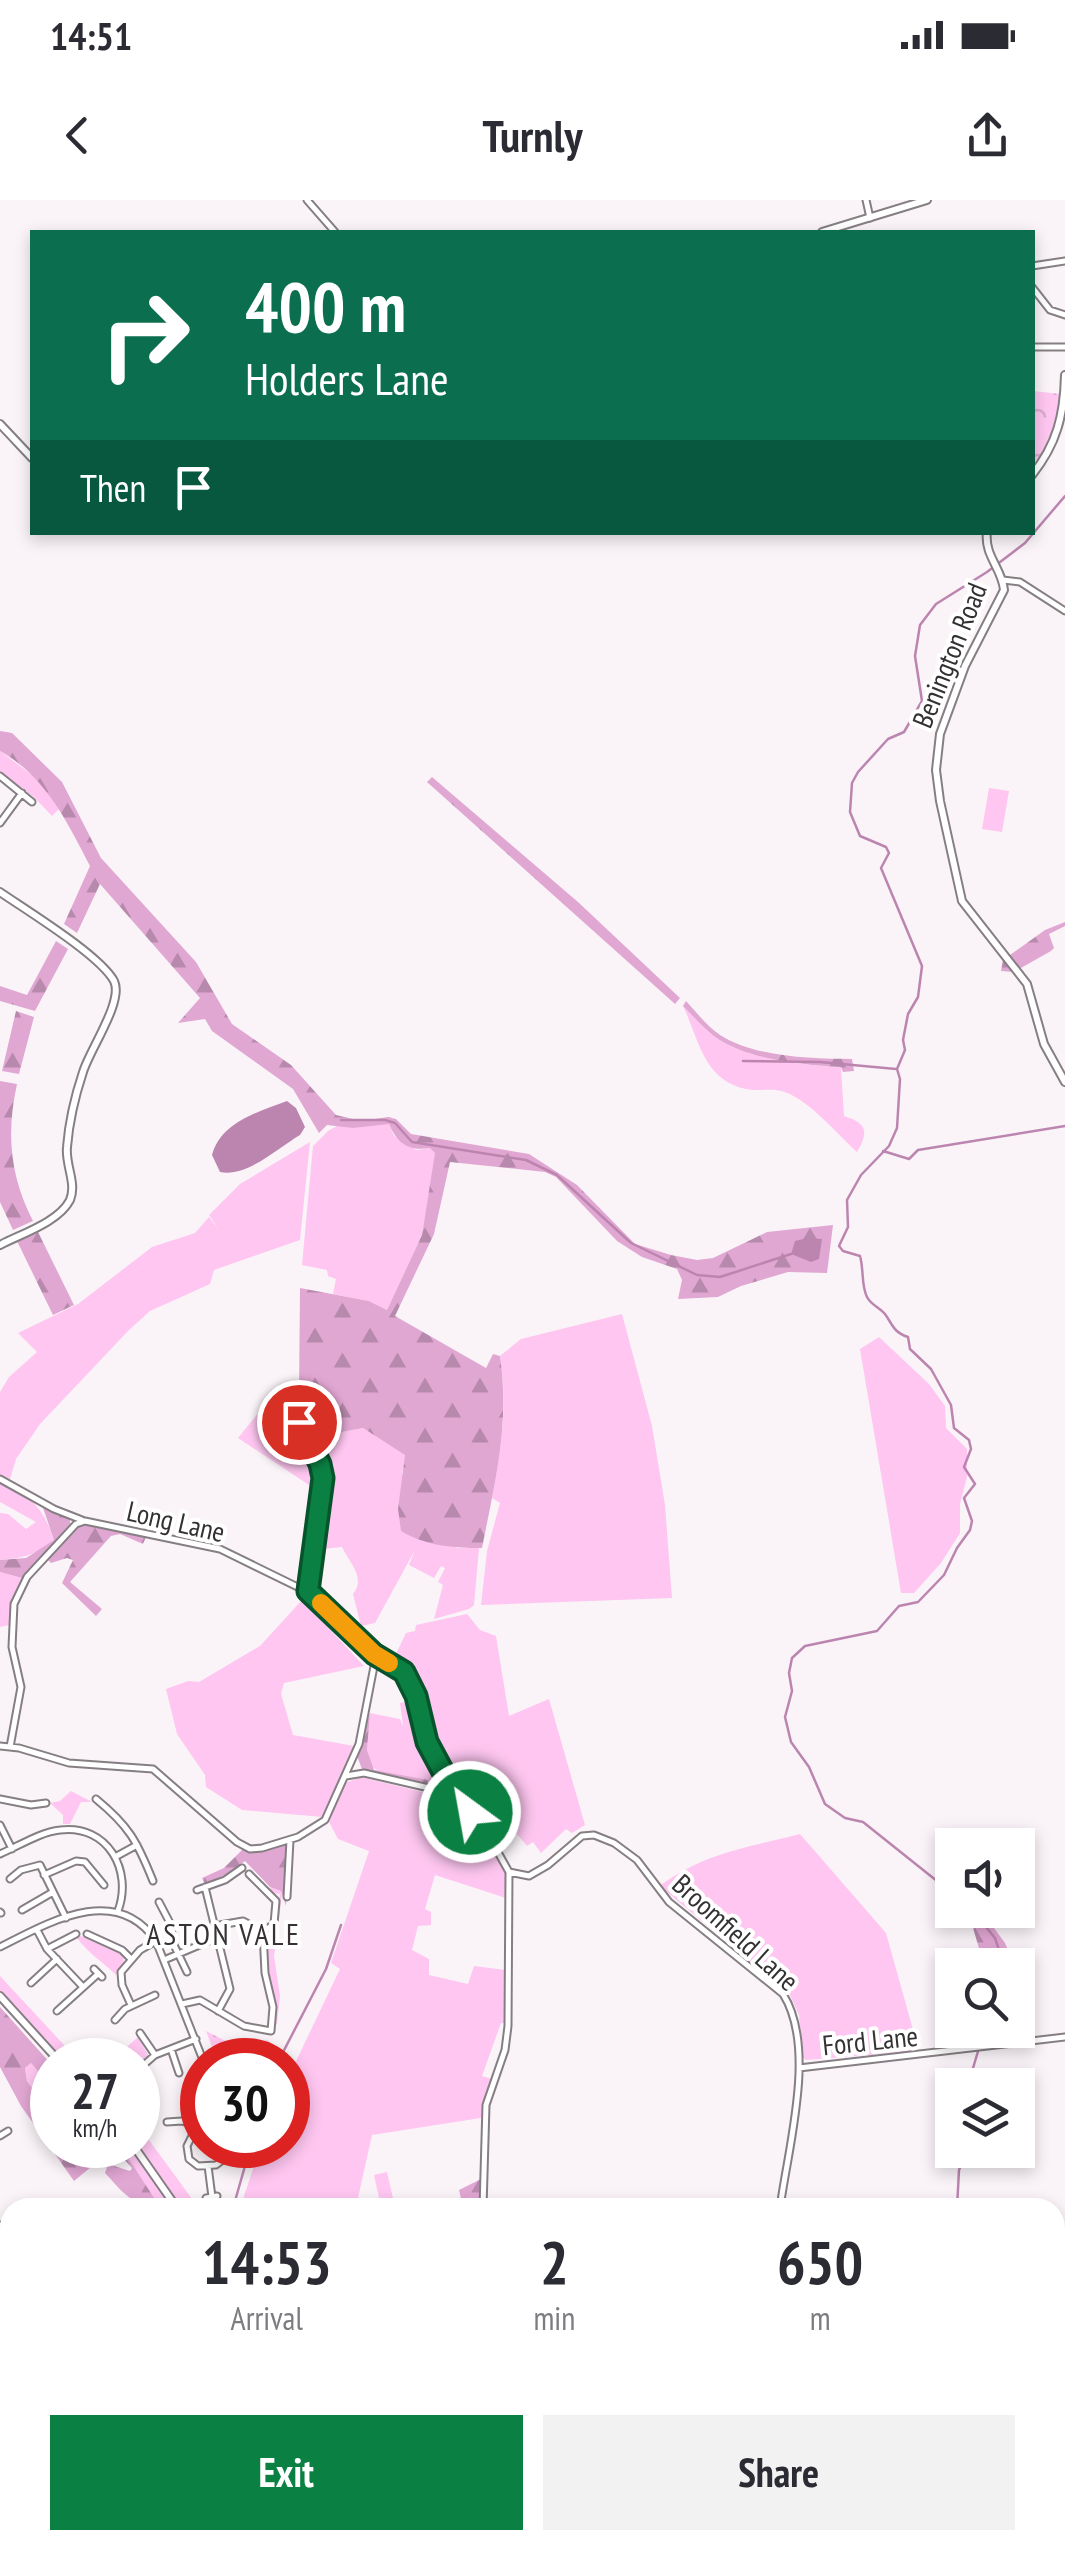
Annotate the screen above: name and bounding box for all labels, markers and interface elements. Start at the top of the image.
text: 14:51 [50,11,132,60]
text: Turnly [483,106,582,164]
icon: back [50,108,105,163]
icon: share [960,108,1015,163]
text: 400 m [245,261,406,351]
icon: right [80,270,210,400]
text: Holders Lane [245,349,449,407]
icon: arrive [166,460,221,515]
text: Then [80,463,146,512]
street label: Benington Road [903,577,995,733]
pin [257,1380,342,1465]
icon: arrive [272,1395,327,1450]
street label: Long Lane [124,1492,228,1550]
position arrow [418,1760,522,1864]
map controls [935,1828,1035,2168]
button: sound [935,1828,1035,1928]
street label: Broomfield Lane [665,1865,807,1999]
district label: ASTON VALE [147,1914,301,1953]
button: search [935,1948,1035,2048]
street label: Ford Lane [820,2017,920,2063]
speed limit sign: 30 [180,2038,310,2168]
text: 27 [71,2058,119,2123]
button: layers [935,2068,1035,2168]
text: km/h [73,2112,117,2144]
text: 14:53 [202,2223,332,2301]
text: 2 [540,2223,569,2301]
text: 650 [777,2223,863,2301]
text: Arrival [231,2297,303,2339]
text: min [533,2297,575,2339]
text: m [810,2297,831,2339]
button: Exit [50,2415,523,2530]
button: Share [543,2415,1015,2530]

